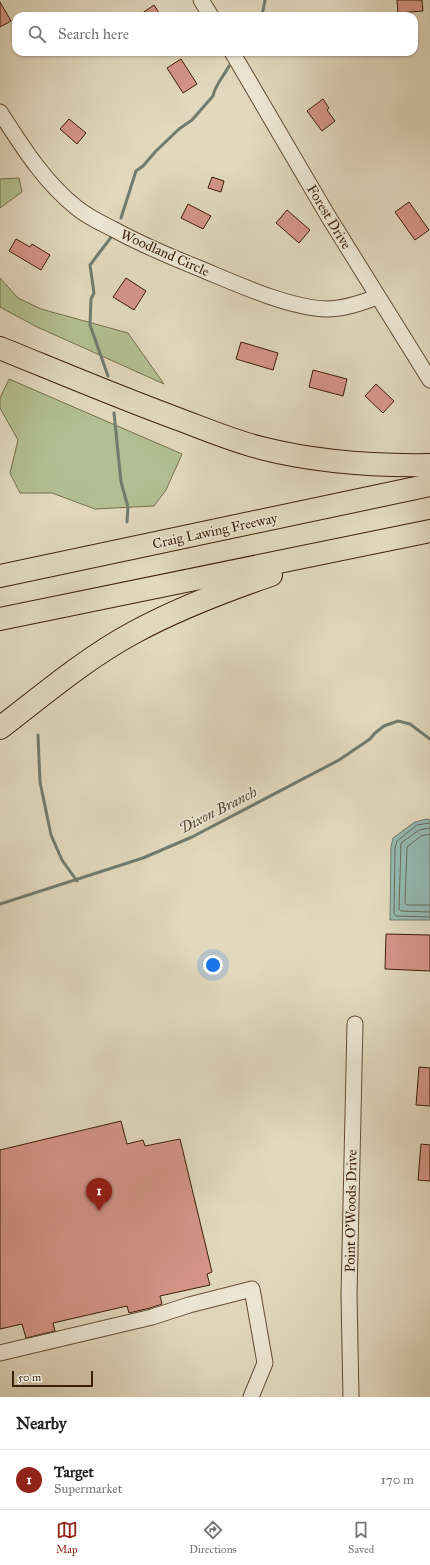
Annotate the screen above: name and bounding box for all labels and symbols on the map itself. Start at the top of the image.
street label: Forest Drive [303,182,355,253]
street label: Woodland Circle [118,226,212,280]
street label: Craig Lawing Freeway [151,509,280,553]
water label: Dixon Branch [176,782,261,837]
your location [203,955,223,975]
street label: Point O'Woods Drive [341,1149,361,1273]
pin: 1 [86,1178,112,1211]
scale bar [12,1369,93,1388]

